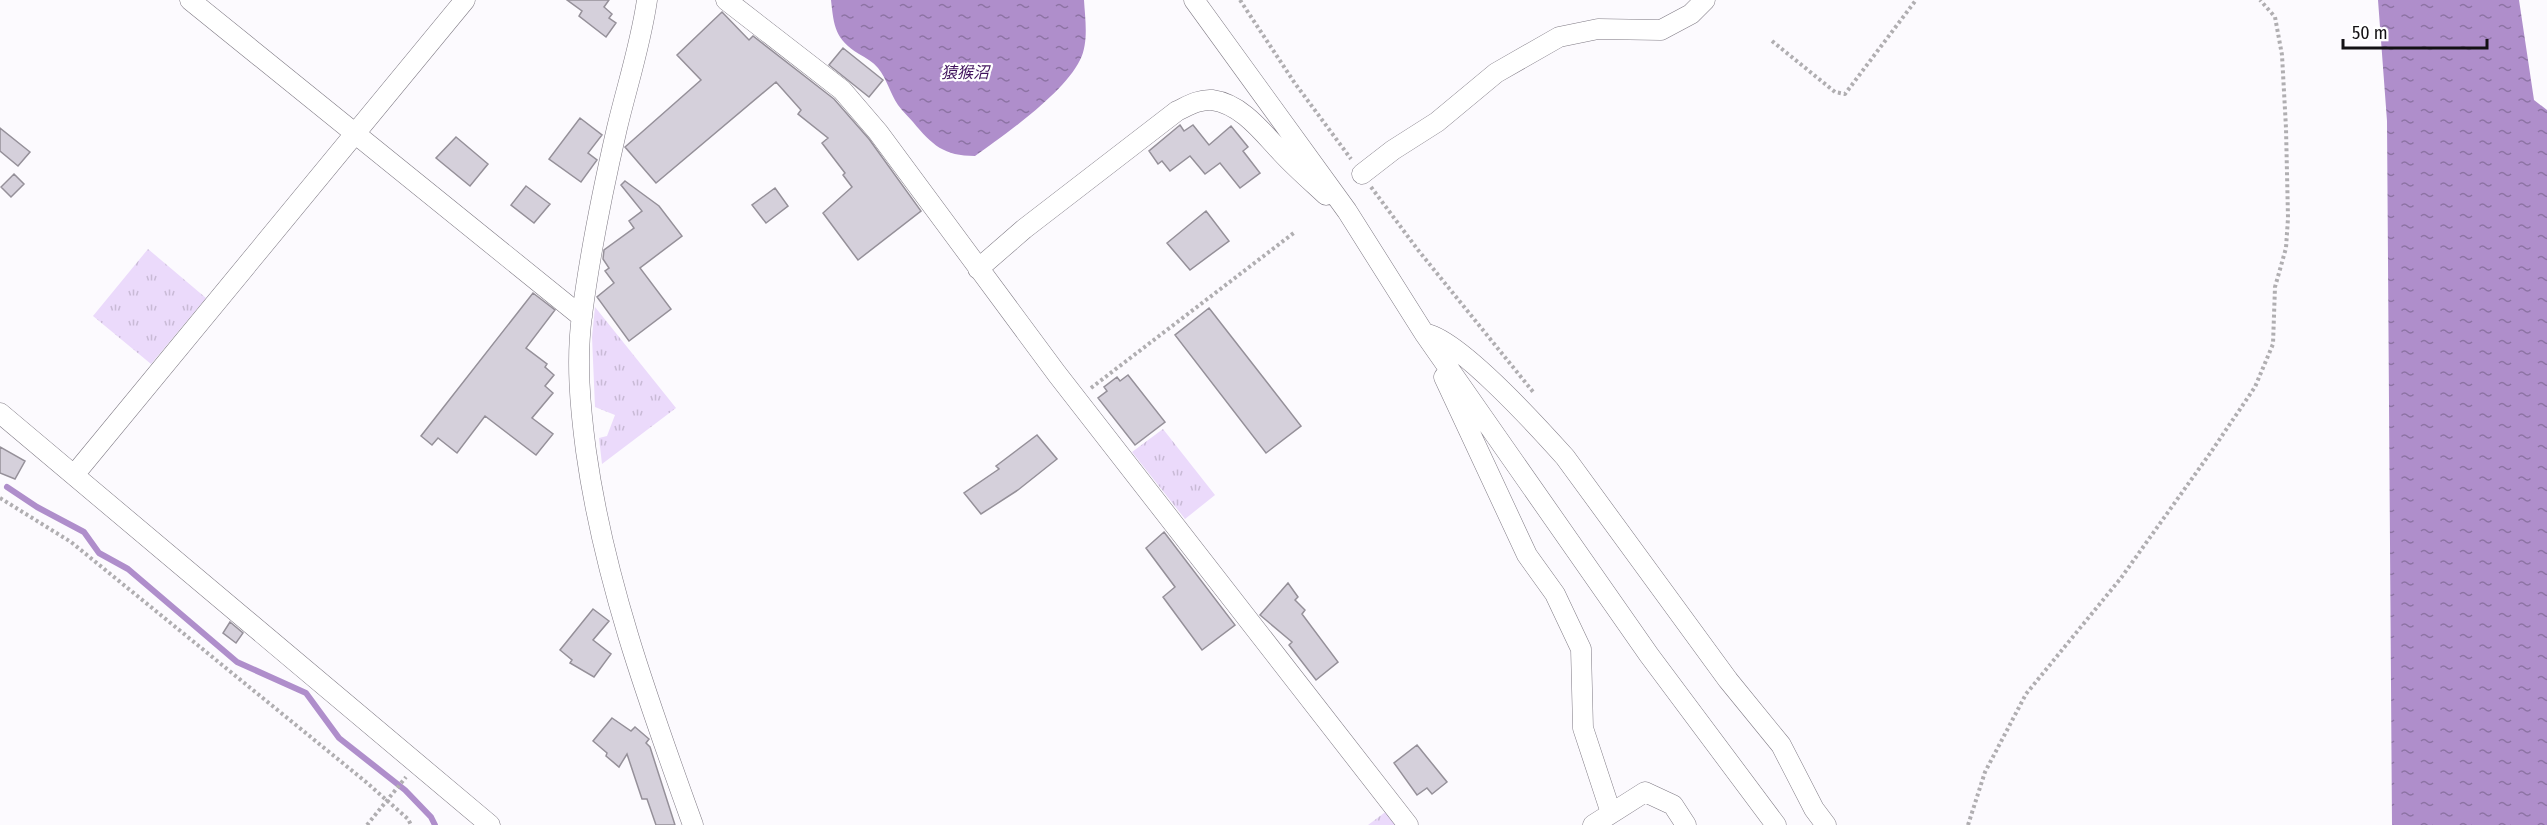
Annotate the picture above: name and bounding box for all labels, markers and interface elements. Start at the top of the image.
scale bar [2343,12,2487,50]
text: 50 m [2352,22,2388,44]
water label: 猿猴沼 [941,63,991,82]

